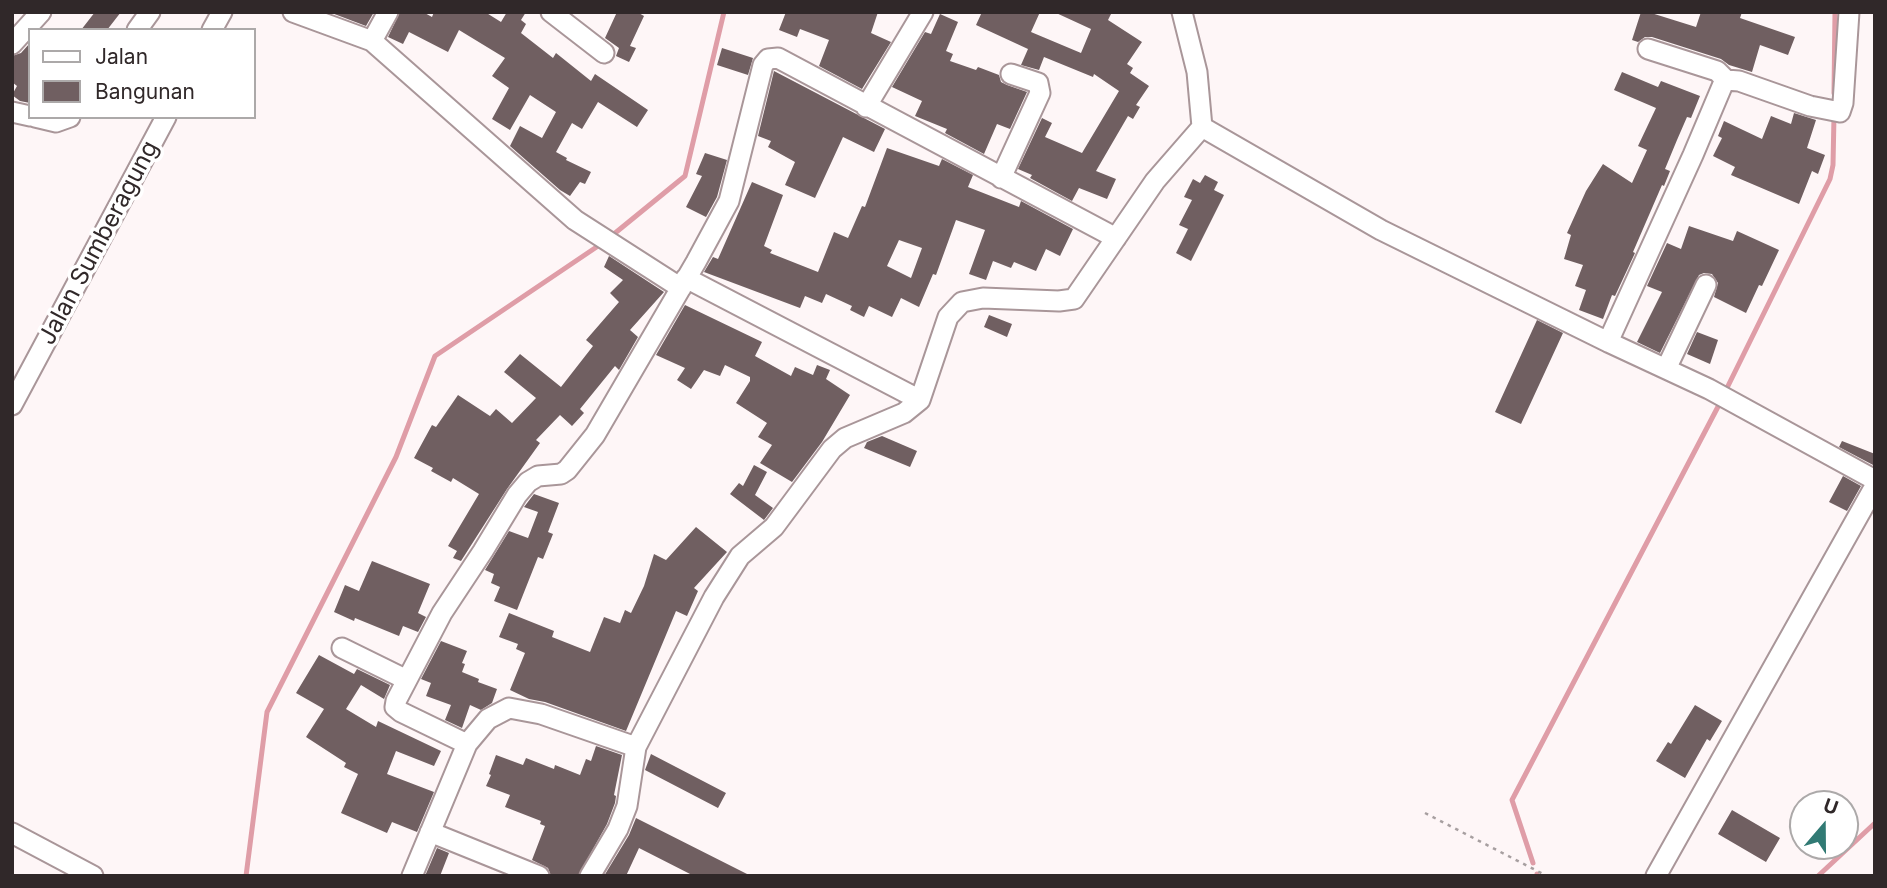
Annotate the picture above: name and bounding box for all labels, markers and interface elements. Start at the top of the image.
legend [28,28,256,119]
text: Jalan [95,44,148,69]
text: Bangunan [95,79,195,104]
street label: Jalan Sumberagung [33,136,165,350]
north arrow [1789,790,1859,860]
text: U [1820,793,1841,820]

